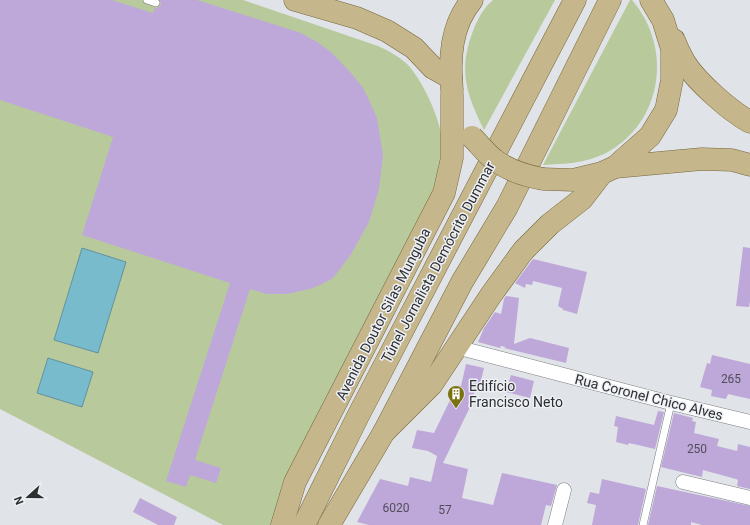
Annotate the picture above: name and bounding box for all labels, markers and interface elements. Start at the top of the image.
street label: Túnel Jornalista Demócrito Dummar [378,159,498,365]
street label: Avenida Doutor Silas Munguba [333,225,433,403]
street label: Rua Coronel Chico Alves [573,371,725,423]
house number: 265 [721,372,741,386]
place label: Edifício Francisco Neto [469,378,563,410]
building icon: Edifício Francisco Neto [446,384,466,409]
house number: 250 [687,442,707,456]
north arrow [8,477,48,517]
text: N [12,494,27,506]
house number: 6020 [383,501,410,515]
house number: 57 [438,503,452,517]

